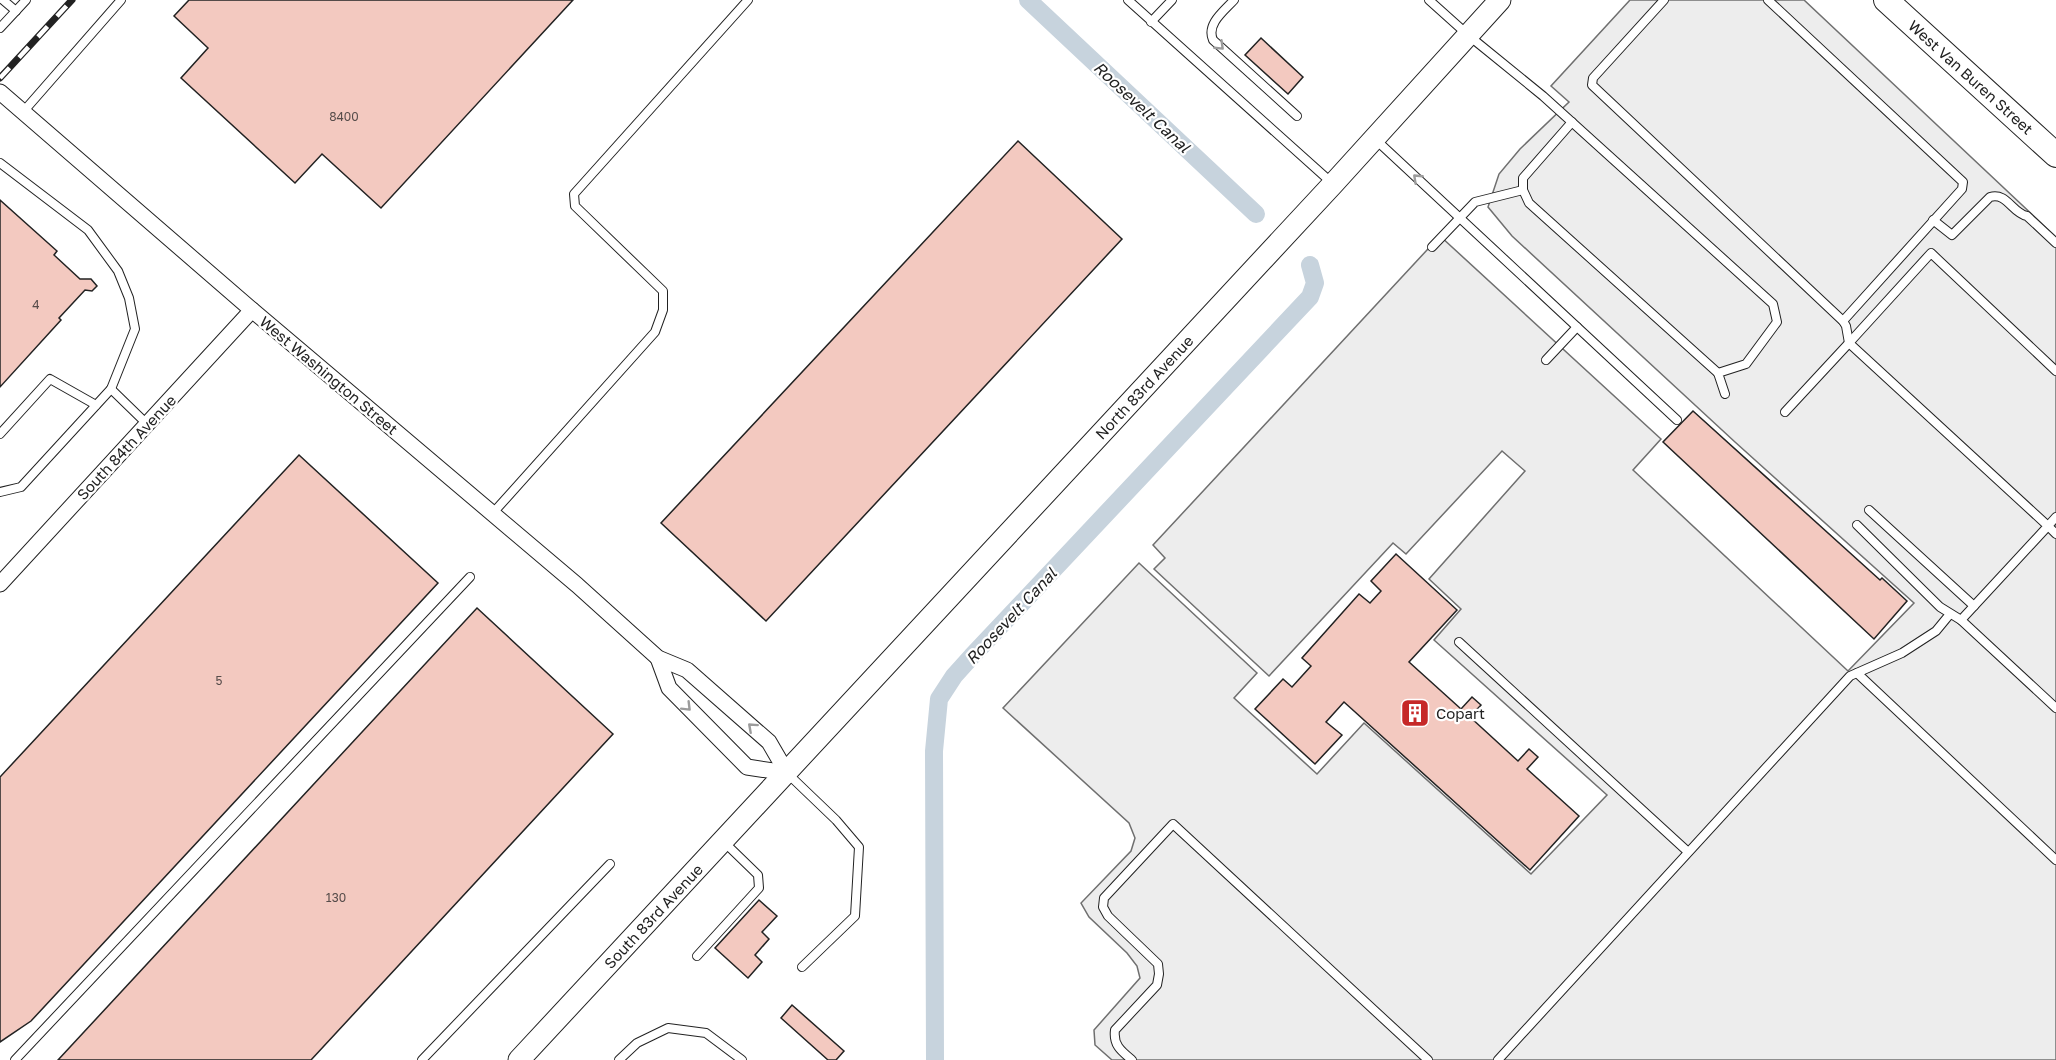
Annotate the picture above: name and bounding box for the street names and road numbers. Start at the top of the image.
street label: West Van Buren Street [1905,16,2037,138]
street label: West Washington Street [256,312,402,438]
street label: North 83rd Avenue [1091,331,1197,443]
street label: South 84th Avenue [73,391,179,503]
street label: South 83rd Avenue [600,860,706,972]

